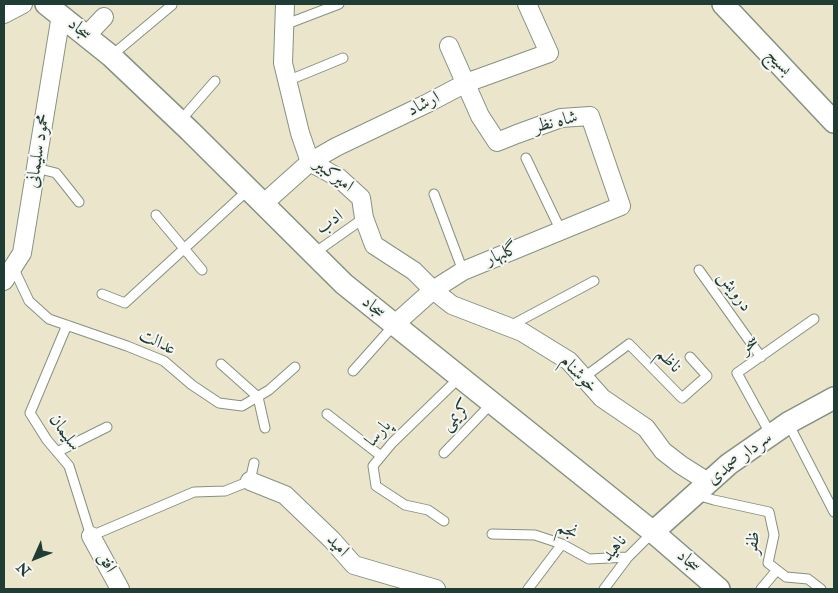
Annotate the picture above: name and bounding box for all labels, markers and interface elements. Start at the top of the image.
street label: سجاد [63,14,95,46]
street label: بسیج [760,45,796,81]
street label: ارشاد [404,88,444,122]
street label: شاه نظر [532,107,580,139]
street label: محمود سلیمانی [22,112,56,190]
street label: امیرکبیر [309,154,357,198]
street label: ادب [312,206,348,240]
street label: گلبهار [482,239,522,271]
street label: درویش [712,267,756,317]
street label: سجاد [357,292,389,324]
street label: عدالت [135,325,179,361]
street label: سحر [736,331,764,359]
street label: ناظم [651,344,685,378]
street label: خوشنام [554,351,602,399]
street label: کریمی [437,396,477,436]
street label: سلیمان [43,410,85,456]
street label: پارسا [361,416,397,452]
street label: سردار صمدی [703,427,777,491]
street label: نجم [553,517,581,545]
street label: امید [321,530,353,562]
street label: ناهید [598,531,632,567]
street label: ظفر [742,531,766,555]
north arrow [10,533,60,583]
street label: سجاد [672,546,704,578]
street label: افق [92,549,120,577]
text: N [13,558,34,579]

